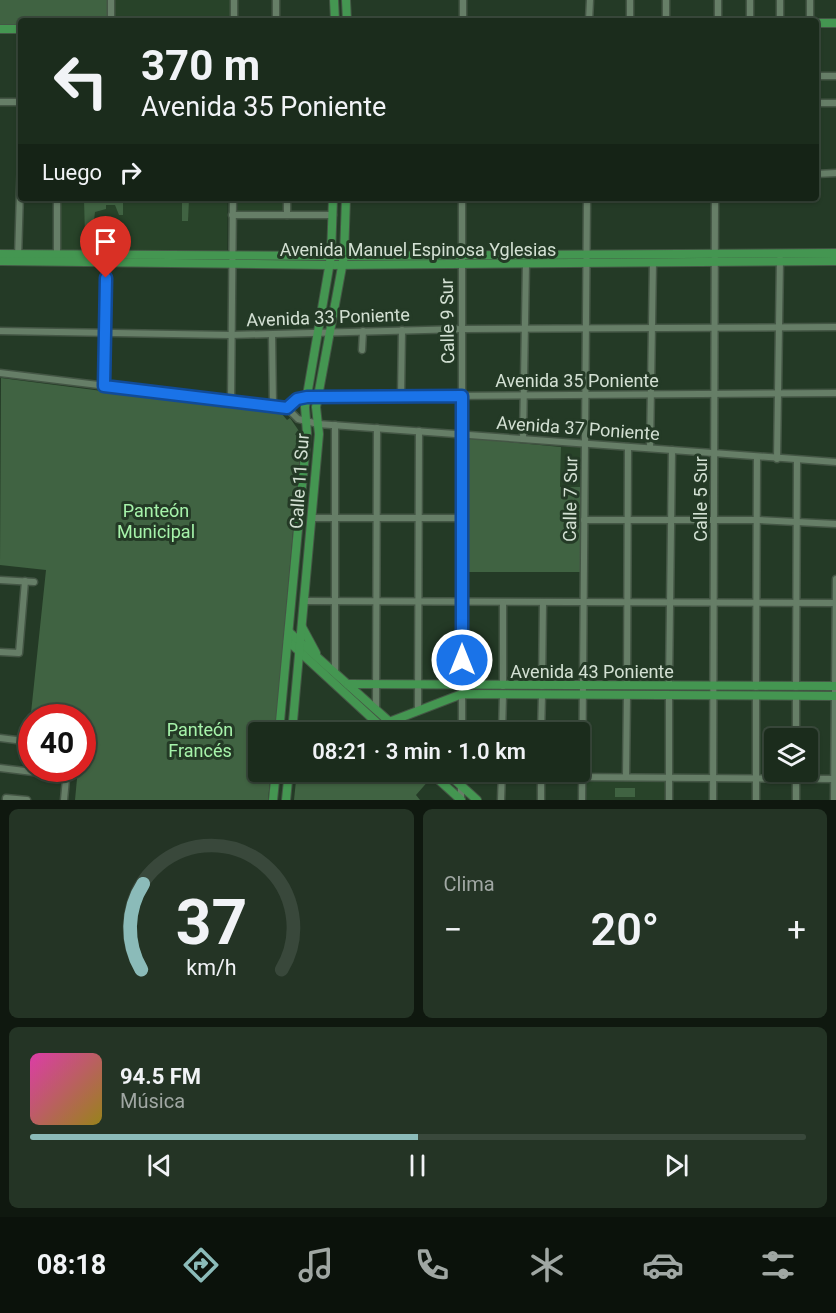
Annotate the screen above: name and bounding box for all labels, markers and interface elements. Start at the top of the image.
text: 370 m [141,41,260,90]
icon: left [42,42,120,120]
text: Avenida 35 Poniente [141,91,386,123]
icon: right [114,156,147,189]
text: Luego [42,160,102,185]
pin [80,216,131,278]
icon: arrive [89,225,122,258]
street label: Avenida Manuel Espinosa Yglesias [280,239,556,260]
street label: Calle 9 Sur [436,278,458,364]
street label: Avenida 33 Poniente [246,304,410,330]
street label: Avenida 35 Poniente [495,370,659,391]
street label: Avenida 37 Poniente [496,412,660,444]
street label: Calle 11 Sur [285,433,313,529]
street label: Calle 7 Sur [559,456,581,542]
street label: Calle 5 Sur [690,456,711,542]
park label: Panteón Municipal [117,500,195,542]
position arrow [430,628,494,692]
street label: Avenida 43 Poniente [510,661,674,682]
speed limit sign: 40 [18,704,96,782]
park label: Panteón Francés [167,719,233,761]
map controls [764,728,818,782]
button: layers [764,728,818,782]
text: 08:21 · 3 min · 1.0 km [312,739,526,764]
text: Clima [444,872,495,896]
text: 37 [175,886,247,959]
text: 20° [590,903,659,956]
text: − [444,910,462,949]
text: + [787,910,806,949]
text: km/h [186,956,236,981]
text: 94.5 FM [120,1064,201,1089]
text: Música [120,1089,185,1113]
icon: previous [143,1149,176,1182]
icon: pause [401,1149,434,1182]
icon: next [660,1149,693,1182]
icon: directions [180,1244,222,1286]
icon: music [295,1244,337,1286]
icon: phone [411,1244,453,1286]
icon: climate [526,1244,568,1286]
icon: car [642,1244,684,1286]
icon: filters [757,1244,799,1286]
text: 08:18 [37,1249,106,1281]

